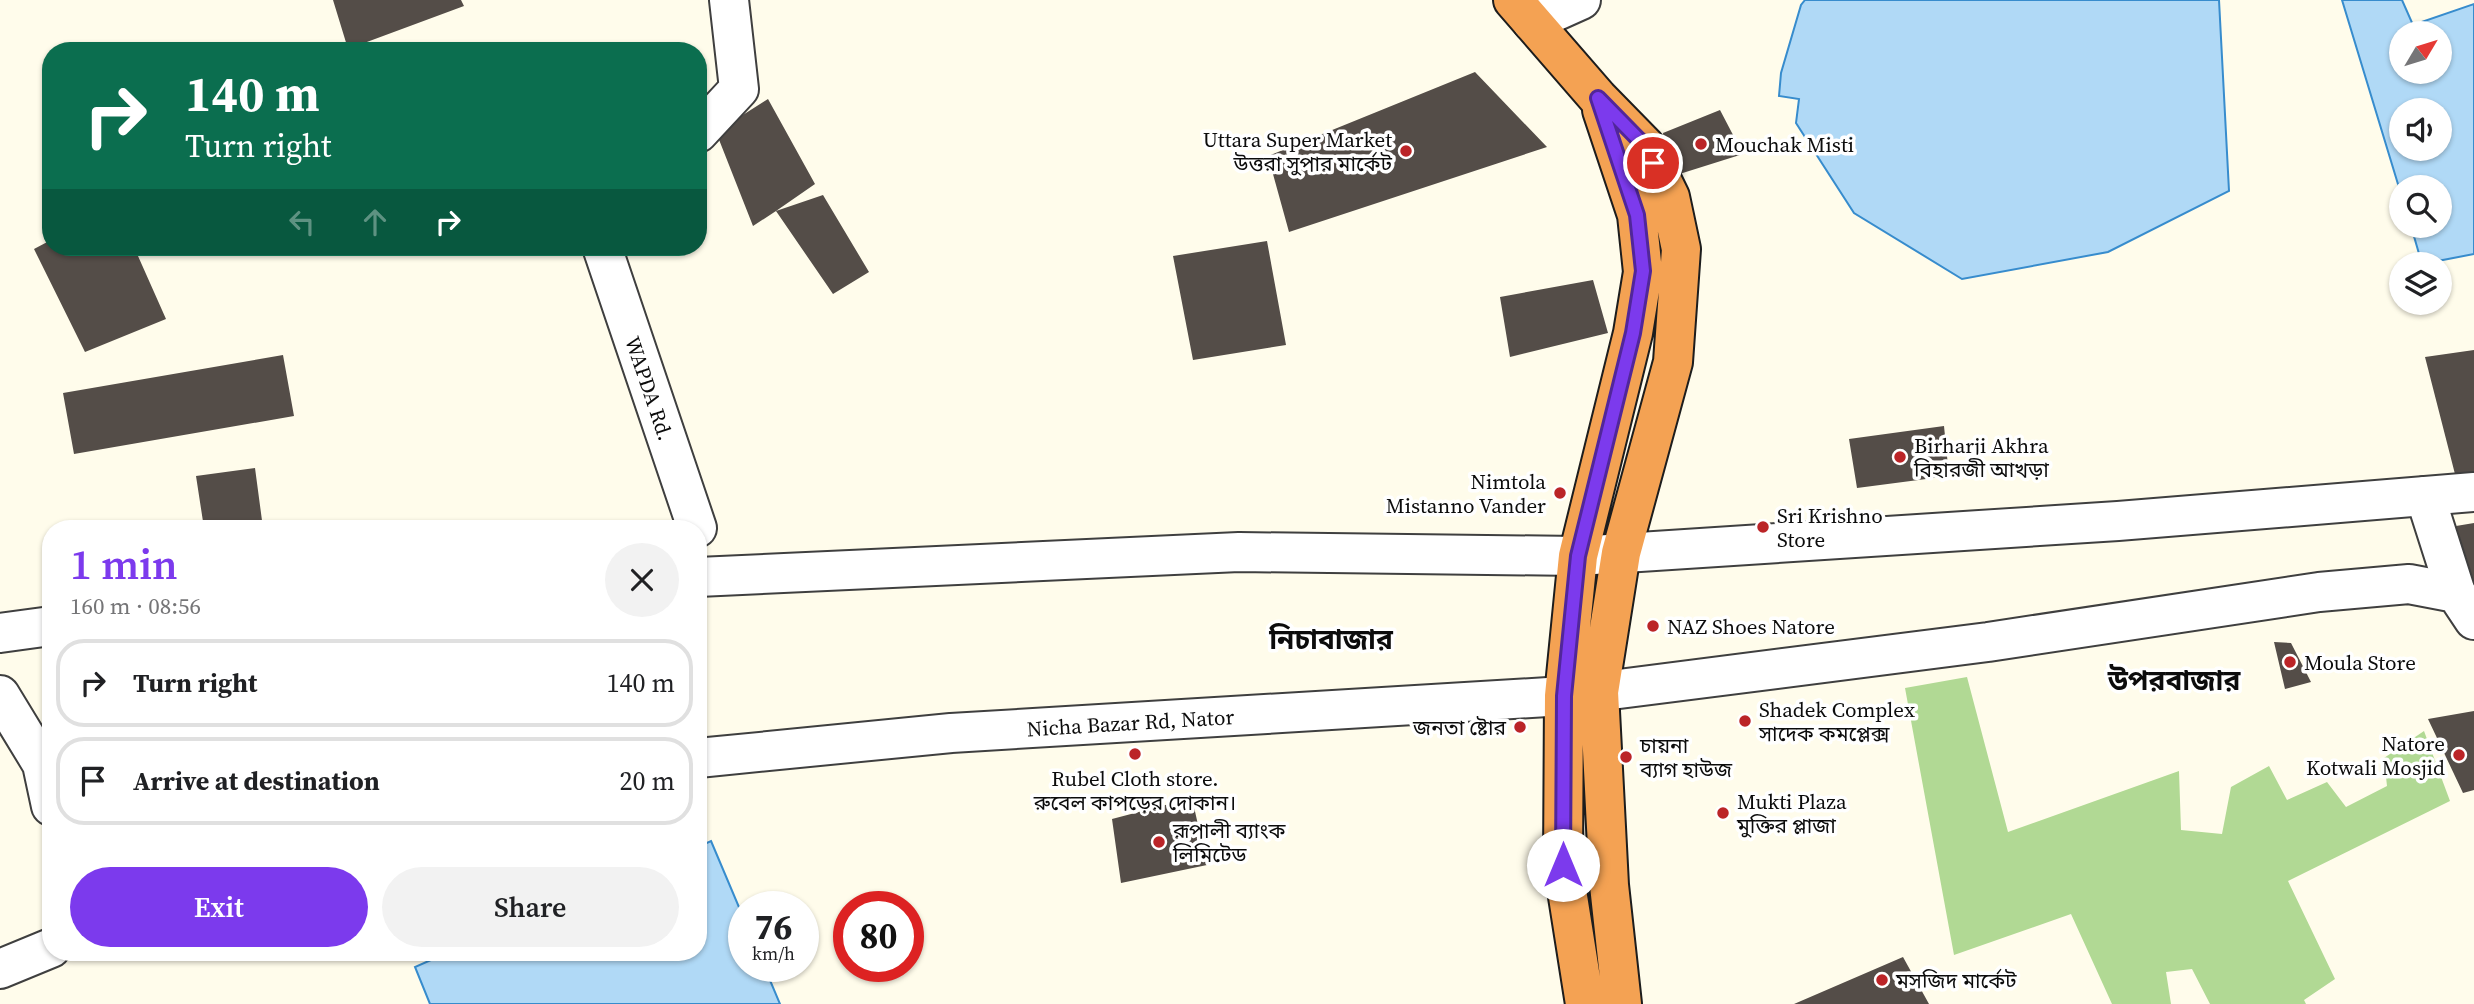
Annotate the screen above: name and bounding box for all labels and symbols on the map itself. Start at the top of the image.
north arrow [2389,21,2452,84]
place label: Uttara Super Market উত্তরা সুপার মার্কেট [1203,125,1392,178]
place label: Mouchak Misti [1715,130,1854,159]
pin [1623,133,1683,193]
marker: Mouchak Misti [1693,136,1709,152]
marker: Uttara Super Market উত্তরা সুপার মার্কেট [1398,143,1414,159]
street label: WAPDA Rd. [619,332,681,444]
place label: Birharji Akhra বিহারজী আখড়া [1913,431,2049,484]
marker: Birharji Akhra বিহারজী আখড়া [1892,449,1908,465]
place label: Nimtola Mistanno Vander [1386,467,1546,520]
marker: Nimtola Mistanno Vander [1552,485,1568,501]
place label: Sri Krishno Store [1777,501,1883,554]
marker: Sri Krishno Store [1755,519,1771,535]
place label: NAZ Shoes Natore [1667,612,1835,641]
marker: NAZ Shoes Natore [1645,618,1661,634]
district label: নিচাবাজার [1268,620,1394,658]
place label: Moula Store [2304,648,2416,677]
marker: Moula Store [2282,654,2298,670]
district label: উপরবাজার [2107,661,2241,699]
place label: Shadek Complex সাদেক কমপ্লেক্স [1758,695,1915,748]
street label: Nicha Bazar Rd, Nator [1026,701,1235,743]
place label: জনতা ষ্টোর [1412,713,1506,742]
marker: Shadek Complex সাদেক কমপ্লেক্স [1737,713,1753,729]
marker: জনতা ষ্টোর [1512,719,1528,735]
place label: Natore Kotwali Mosjid [2306,729,2445,782]
place label: চায়না ব্যাগ হাউজ [1639,731,1733,784]
marker: Rubel Cloth store. রুবেল কাপড়ের দোকান। [1127,746,1143,762]
marker: Natore Kotwali Mosjid [2451,747,2467,763]
marker: চায়না ব্যাগ হাউজ [1618,749,1634,765]
place label: Rubel Cloth store. রুবেল কাপড়ের দোকান। [1033,764,1236,817]
place label: Mukti Plaza মুক্তির প্লাজা [1736,787,1847,840]
marker: Mukti Plaza মুক্তির প্লাজা [1715,805,1731,821]
place label: রূপালী ব্যাংক লিমিটেড [1172,816,1286,869]
position arrow [1526,828,1600,902]
marker: রূপালী ব্যাংক লিমিটেড [1151,834,1167,850]
speed limit sign: 80 [833,891,924,982]
place label: মসজিদ মার্কেট [1895,966,2017,995]
marker: মসজিদ মার্কেট [1874,972,1890,988]

